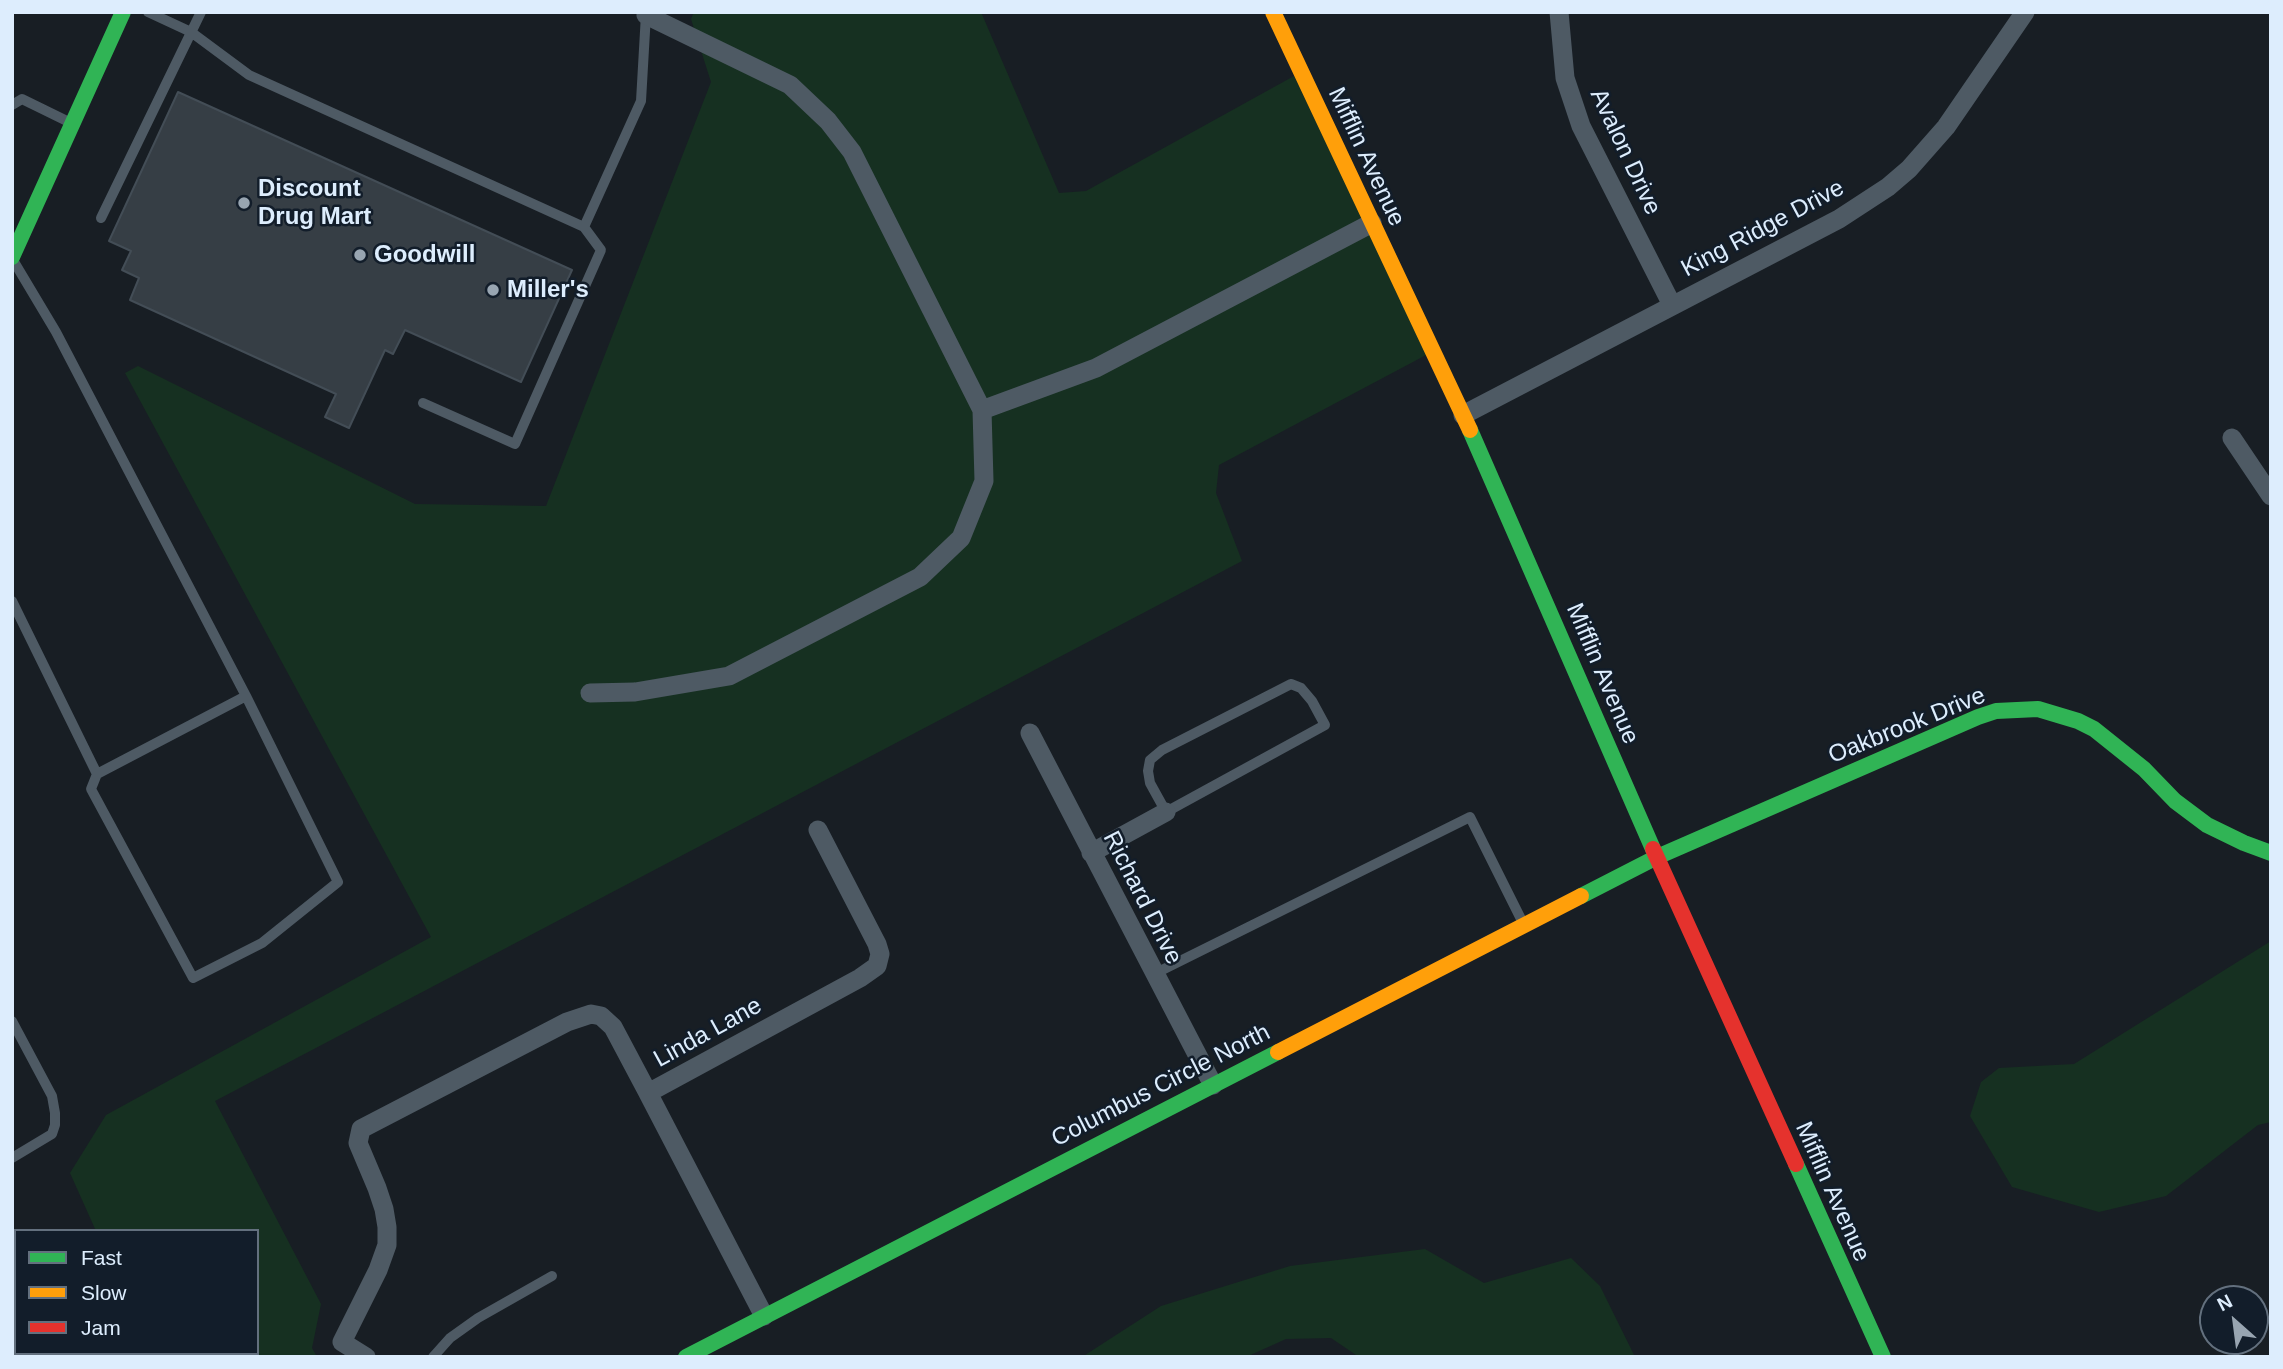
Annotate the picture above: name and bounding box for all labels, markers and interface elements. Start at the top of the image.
street label: Mifflin Avenue [1321,83,1411,231]
street label: Avalon Drive [1583,84,1667,220]
street label: King Ridge Drive [1677,174,1849,284]
place label: Discount Drug Mart [258,175,371,231]
marker: Discount Drug Mart [236,195,252,211]
place label: Goodwill [374,241,475,269]
marker: Goodwill [352,247,368,263]
place label: Miller's [507,276,589,304]
marker: Miller's [485,282,501,298]
street label: Mifflin Avenue [1559,599,1645,749]
street label: Oakbrook Drive [1824,681,1990,771]
street label: Richard Drive [1096,827,1188,969]
street label: Linda Lane [649,992,767,1074]
street label: Columbus Circle North [1047,1018,1275,1154]
street label: Mifflin Avenue [1788,1118,1876,1266]
legend [14,1229,259,1355]
text: Fast [81,1246,122,1269]
text: Slow [81,1281,127,1304]
north arrow [2199,1285,2269,1355]
text: N [2214,1290,2236,1315]
text: Jam [81,1316,121,1339]

